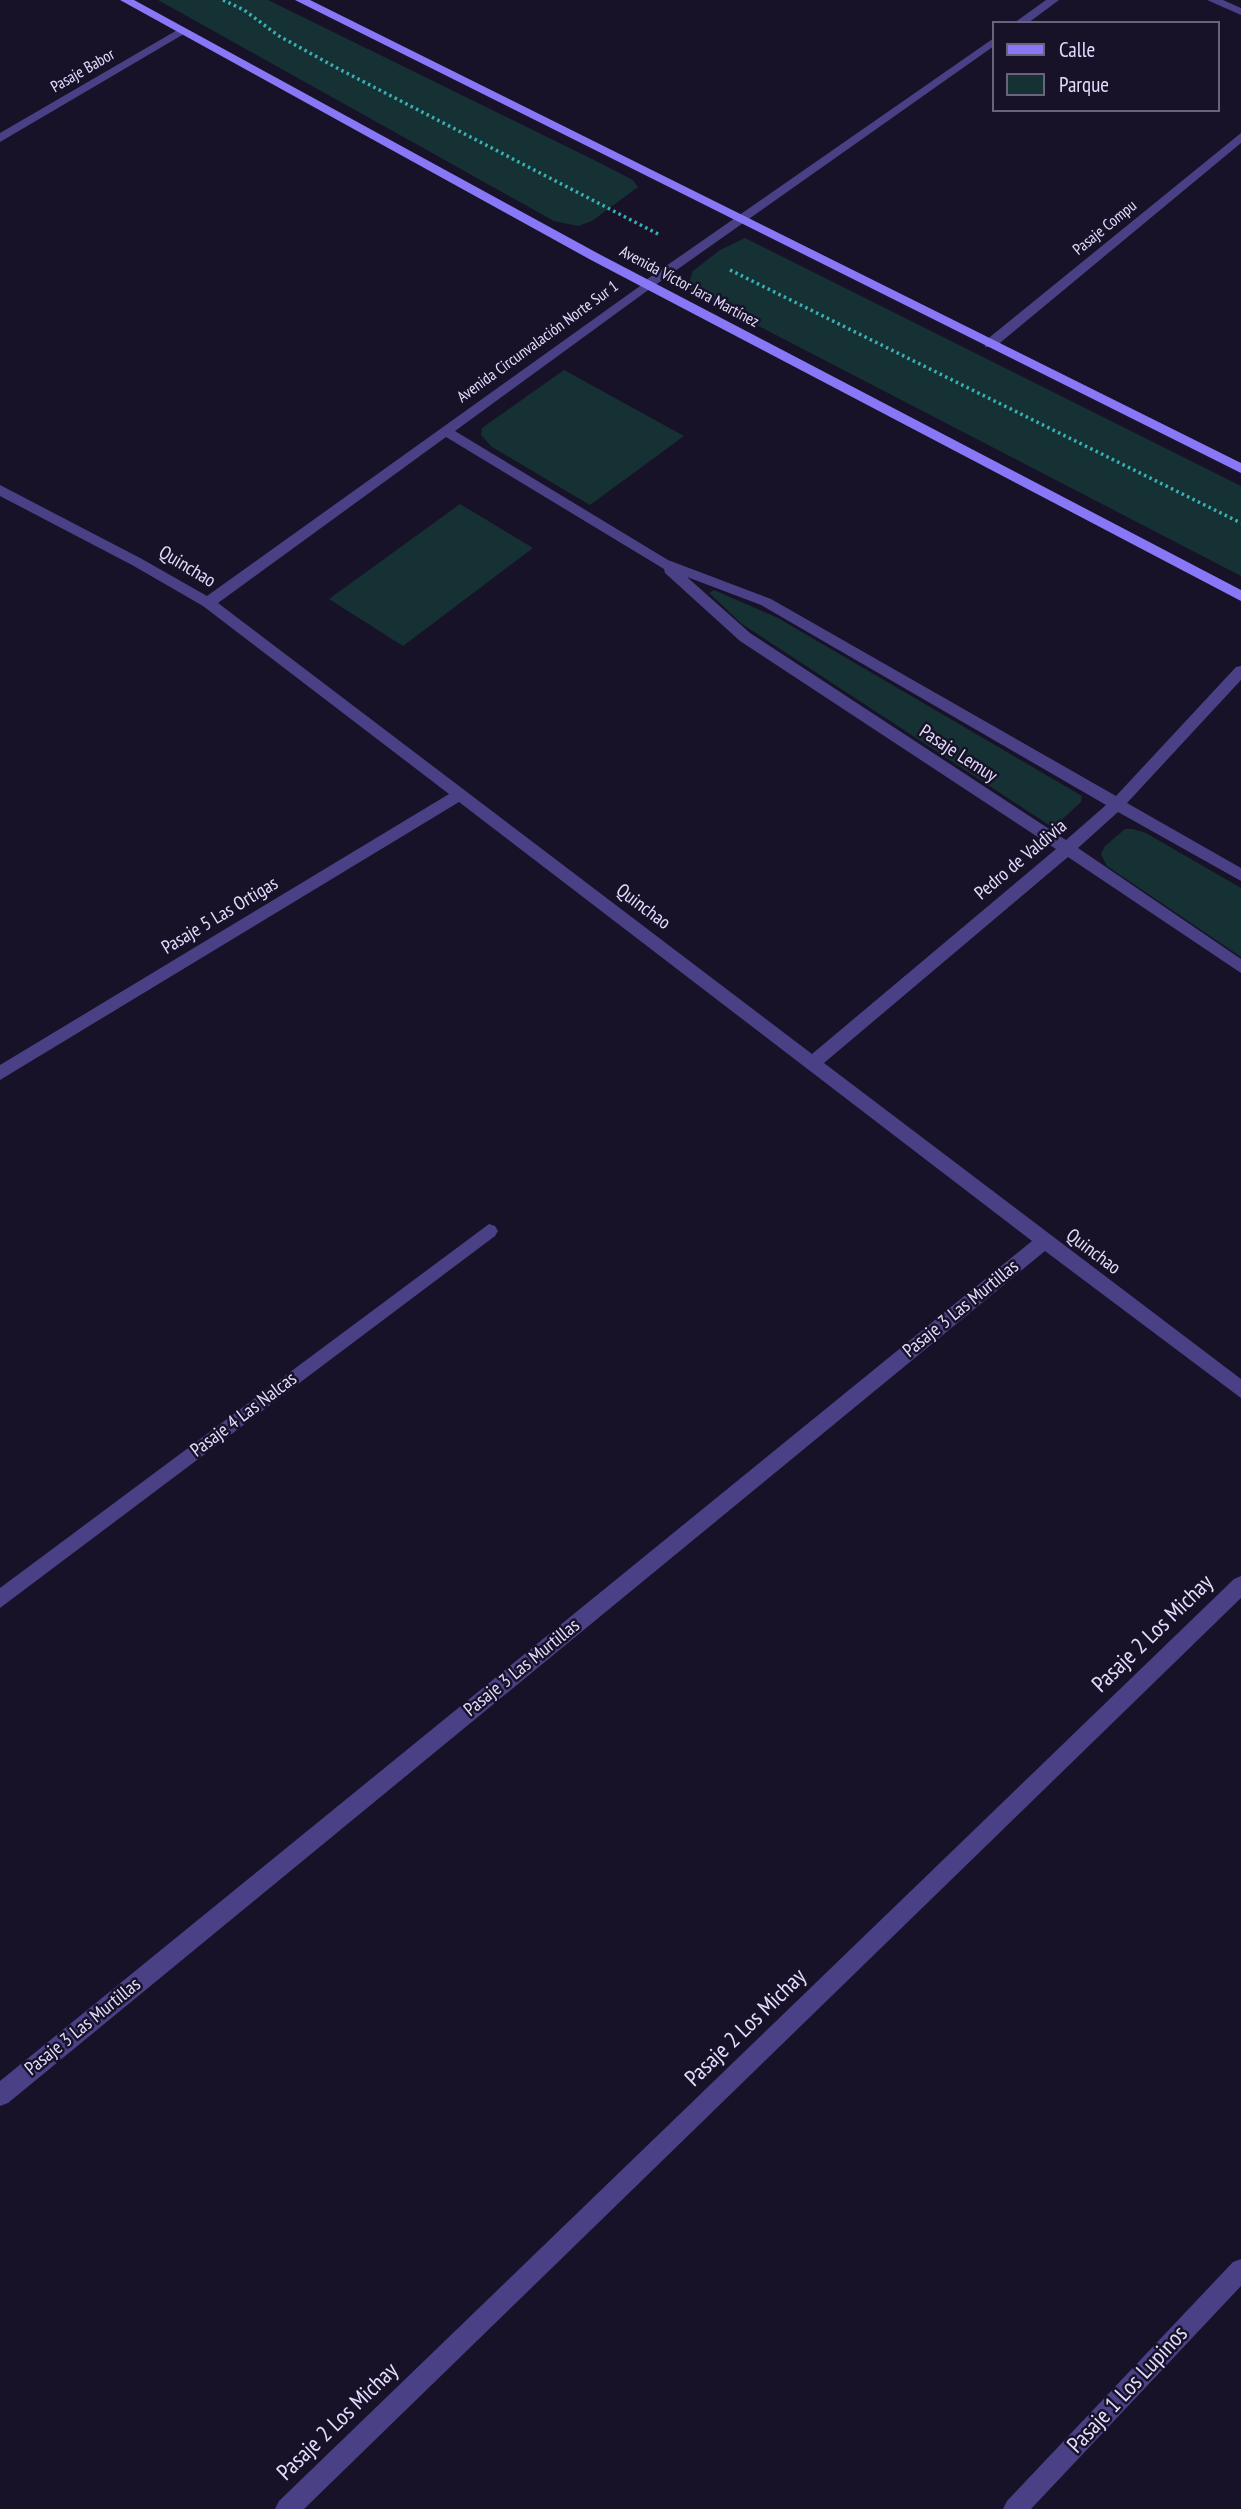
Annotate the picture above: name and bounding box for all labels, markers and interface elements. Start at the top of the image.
legend [992,21,1220,112]
text: Calle [1059,36,1095,63]
street label: Pasaje Babor [48,45,118,97]
text: Parque [1059,71,1109,98]
street label: Pasaje Compu [1069,196,1141,260]
street label: Avenida Víctor Jara Martínez [616,242,762,332]
street label: Avenida Circunvalación Norte Sur 1 [454,277,622,407]
street label: Quinchao [155,541,219,593]
street label: Pasaje Lemuy [915,720,1001,788]
street label: Pedro de Valdivia [970,815,1072,905]
street label: Pasaje 5 Las Ortigas [158,872,282,960]
street label: Quinchao [611,879,675,935]
street label: Quinchao [1061,1224,1125,1280]
street label: Pasaje 3 Las Murtillas [899,1255,1023,1363]
street label: Pasaje 4 Las Nalcas [186,1368,302,1462]
street label: Pasaje 2 Los Michay [1087,1569,1219,1699]
street label: Pasaje 3 Las Murtillas [460,1614,584,1722]
street label: Pasaje 2 Los Michay [680,1963,812,2093]
street label: Pasaje 3 Las Murtillas [21,1973,145,2081]
street label: Pasaje 1 Los Lupinos [1062,2321,1194,2459]
street label: Pasaje 2 Los Michay [272,2357,404,2487]

